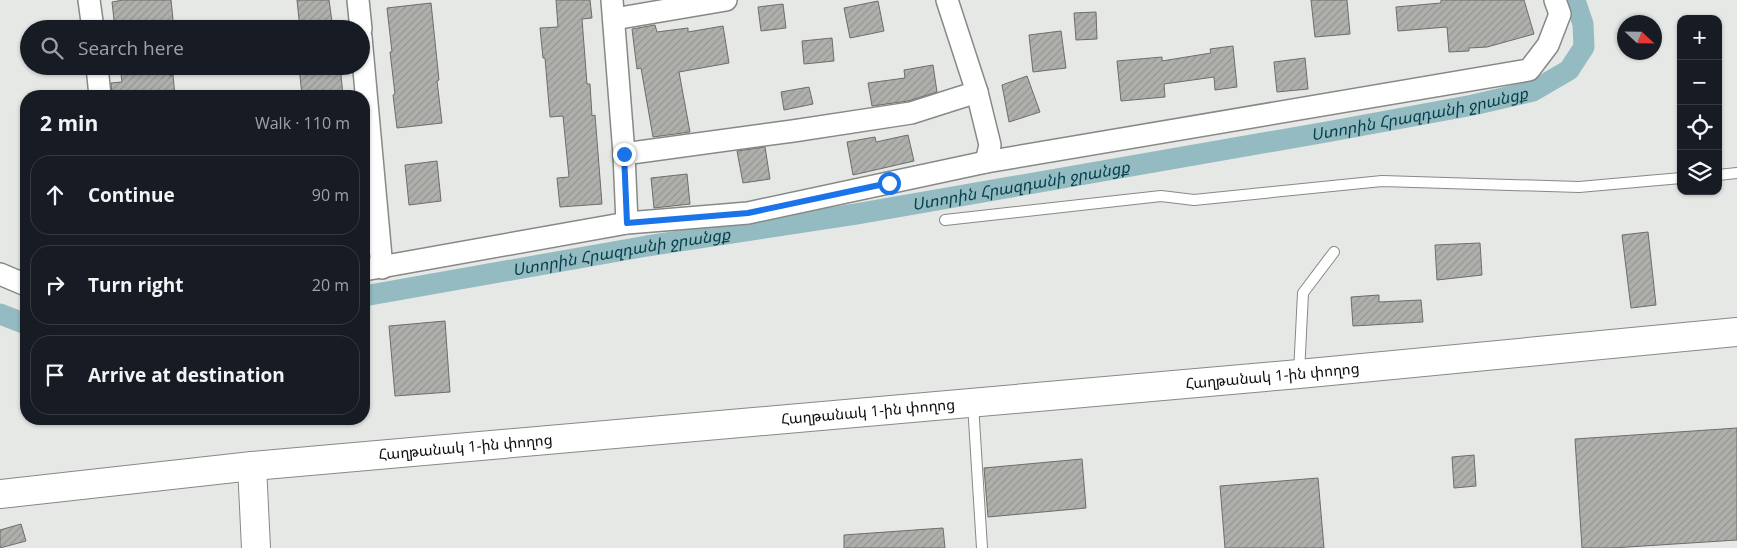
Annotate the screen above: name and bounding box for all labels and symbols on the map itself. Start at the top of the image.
north arrow [1617,15,1662,60]
water label: Ստորին Հրազդանի ջրանցք [1309,81,1531,146]
route end [613,143,636,166]
water label: Ստորին Հրազդանի ջրանցք [910,155,1133,215]
route start [878,172,901,195]
water label: Ստորին Հրազդանի ջրանցք [510,222,733,281]
street label: Հաղթանակ 1-ին փողոց [1185,357,1360,393]
street label: Հաղթանակ 1-ին փողոց [780,393,956,428]
street label: Հաղթանակ 1-ին փողոց [378,429,553,464]

